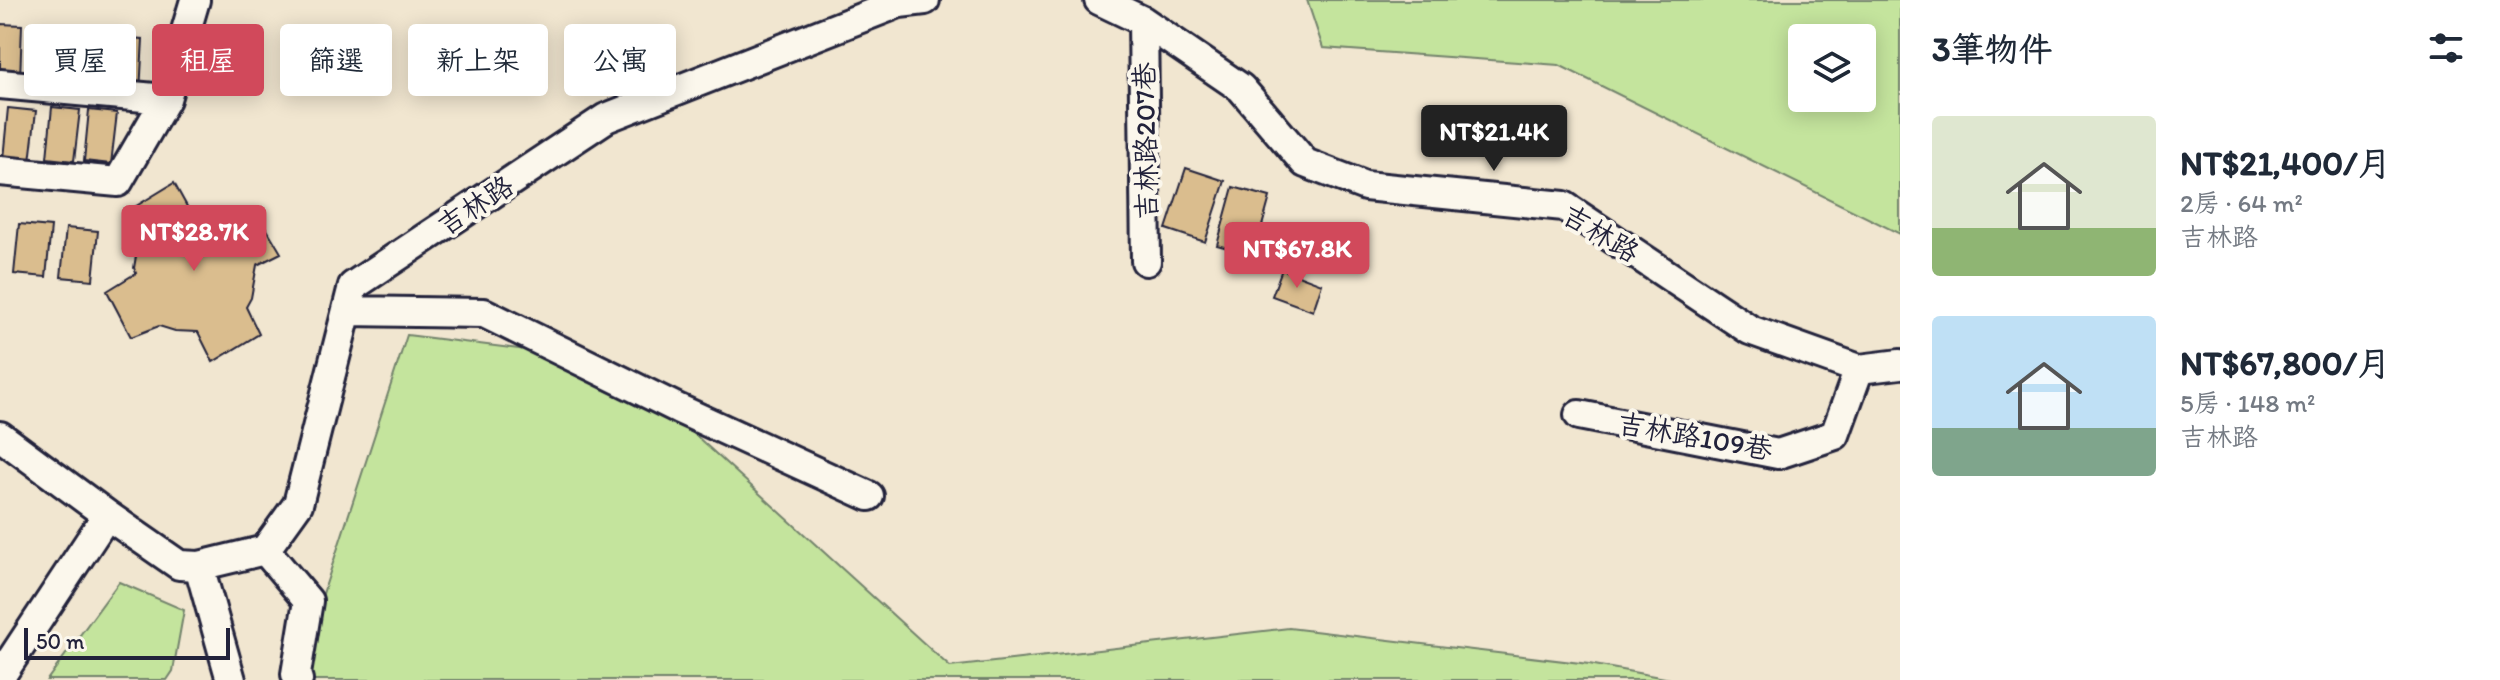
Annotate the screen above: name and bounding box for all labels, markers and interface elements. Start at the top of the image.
chip: 買屋 [24,24,136,96]
chip: 租屋 [152,24,264,96]
chip: 篩選 [280,24,392,96]
chip: 新上架 [408,24,548,96]
chip: 公寓 [564,24,676,96]
map controls [1788,24,1876,112]
button: layers [1788,24,1876,112]
icon: filters [2424,26,2468,70]
text: 3筆物件 [1932,29,2053,70]
street label: 吉林路207巷 [1127,61,1163,220]
pin: NT$21.4K [1411,105,1577,173]
text: NT$21.4K [1439,115,1549,147]
text: NT$21,400/月 [2180,143,2392,184]
icon: home [1996,148,2092,244]
street label: 吉林路 [431,168,519,242]
text: 2房 · 64 m² [2180,187,2303,219]
street label: 吉林路 [1556,197,1646,269]
pin: NT$28.7K [111,205,277,273]
text: NT$28.7K [139,215,249,247]
text: 吉林路 [2180,221,2258,253]
pin: NT$67.8K [1214,222,1380,290]
text: NT$67.8K [1242,232,1352,264]
text: NT$67,800/月 [2180,343,2391,384]
icon: home [1996,348,2092,444]
text: 5房 · 148 m² [2180,387,2315,419]
street label: 吉林路109巷 [1615,406,1776,467]
text: 吉林路 [2180,421,2258,453]
scale bar [24,624,230,660]
text: 50 m [36,628,85,655]

